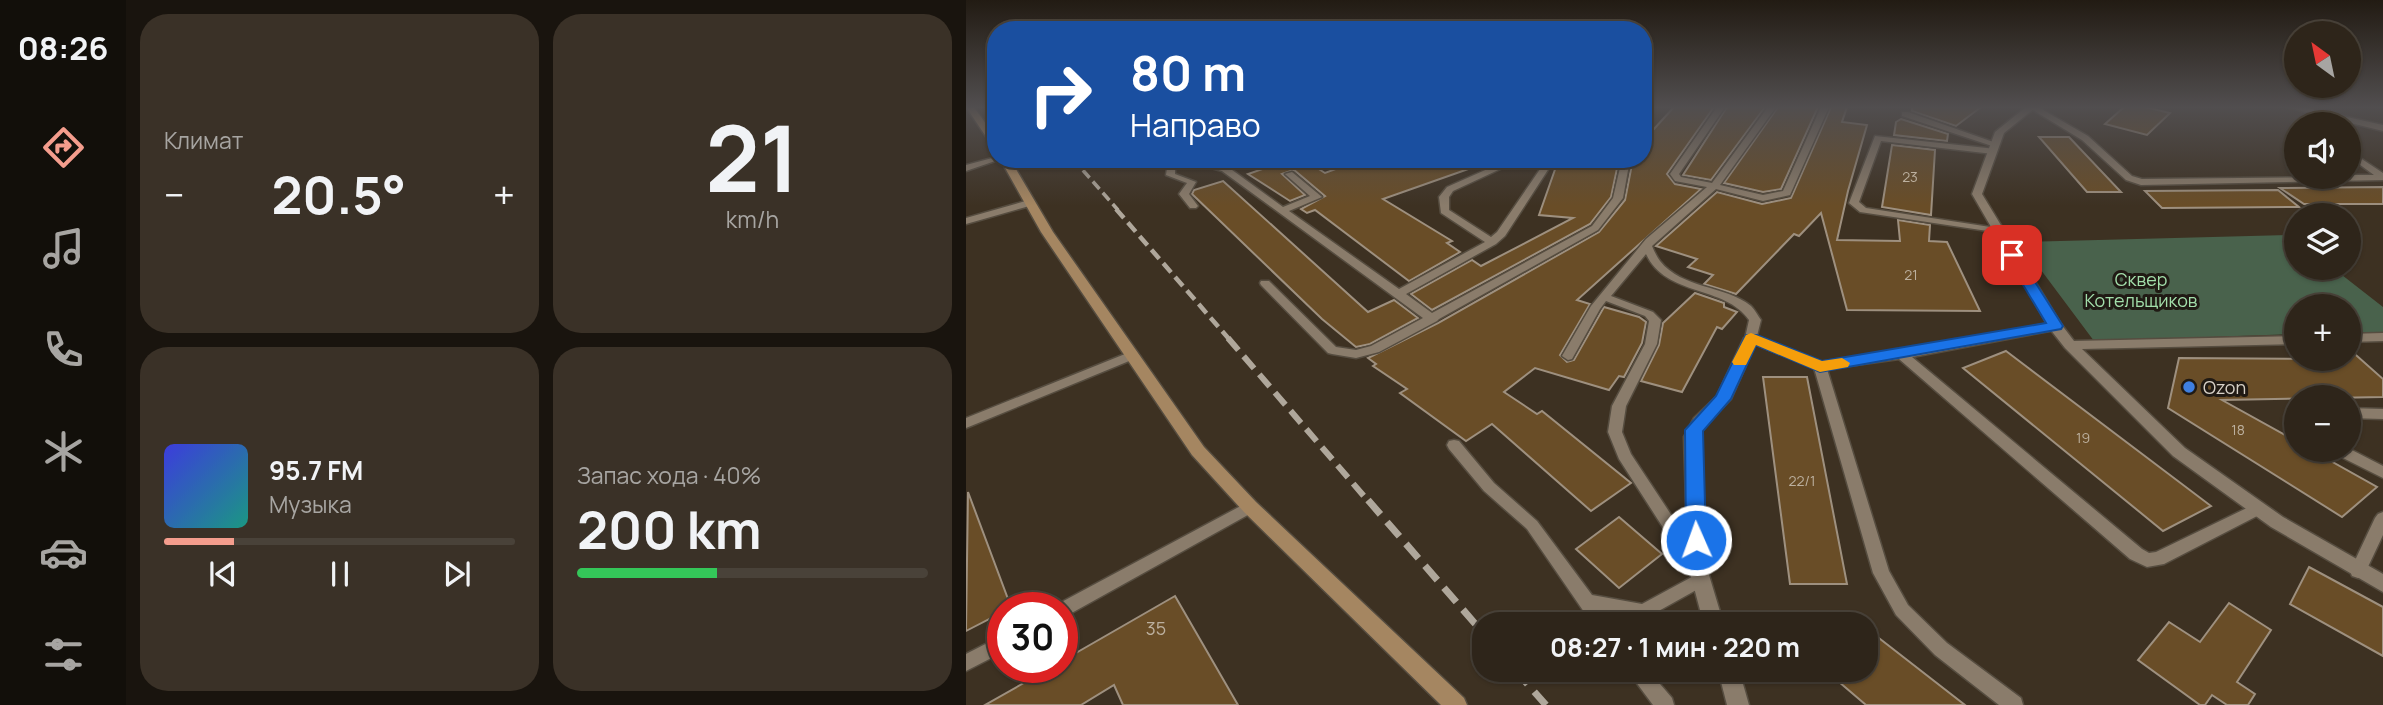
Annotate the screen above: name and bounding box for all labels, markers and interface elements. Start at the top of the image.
north arrow [2284,21,2361,98]
map controls [2284,21,2361,462]
text: 08:26 [18,26,108,70]
text: 80 m [1130,39,1246,106]
icon: right [1015,49,1106,140]
text: 21 [705,95,800,219]
text: Направо [1130,103,1261,147]
button: sound [2284,112,2361,189]
icon: directions [39,123,88,172]
text: Климат [164,124,243,156]
text: 20.5° [271,159,406,230]
house number: 23 [1902,167,1918,186]
text: − [164,168,185,220]
text: + [493,168,515,220]
text: km/h [726,203,779,235]
button: layers [2284,203,2361,280]
icon: music [39,224,88,273]
pin [1982,225,2042,285]
icon: arrive [1993,236,2031,274]
house number: 21 [1904,265,1918,284]
park label: Сквер Котельщиков [2085,267,2198,312]
button: + [2284,294,2361,371]
icon: phone [39,325,88,374]
place label: Ozon [2203,375,2246,399]
marker: Ozon [2181,379,2197,395]
button: − [2284,385,2361,462]
house number: 18 [2231,420,2245,439]
icon: climate [39,427,88,476]
house number: 19 [2076,428,2090,447]
text: 95.7 FM [269,452,363,488]
text: Запас хода · 40% [577,459,761,491]
house number: 22/1 [1789,471,1815,490]
text: Музыка [269,488,352,520]
text: 200 km [577,494,762,565]
position arrow [1659,503,1733,577]
icon: car [39,528,88,577]
icon: previous [204,555,242,593]
icon: pause [321,555,359,593]
icon: next [438,555,476,593]
speed limit sign: 30 [987,592,1078,683]
house number: 35 [1146,616,1166,640]
text: 08:27 · 1 мин · 220 m [1550,629,1800,665]
icon: filters [39,630,88,679]

